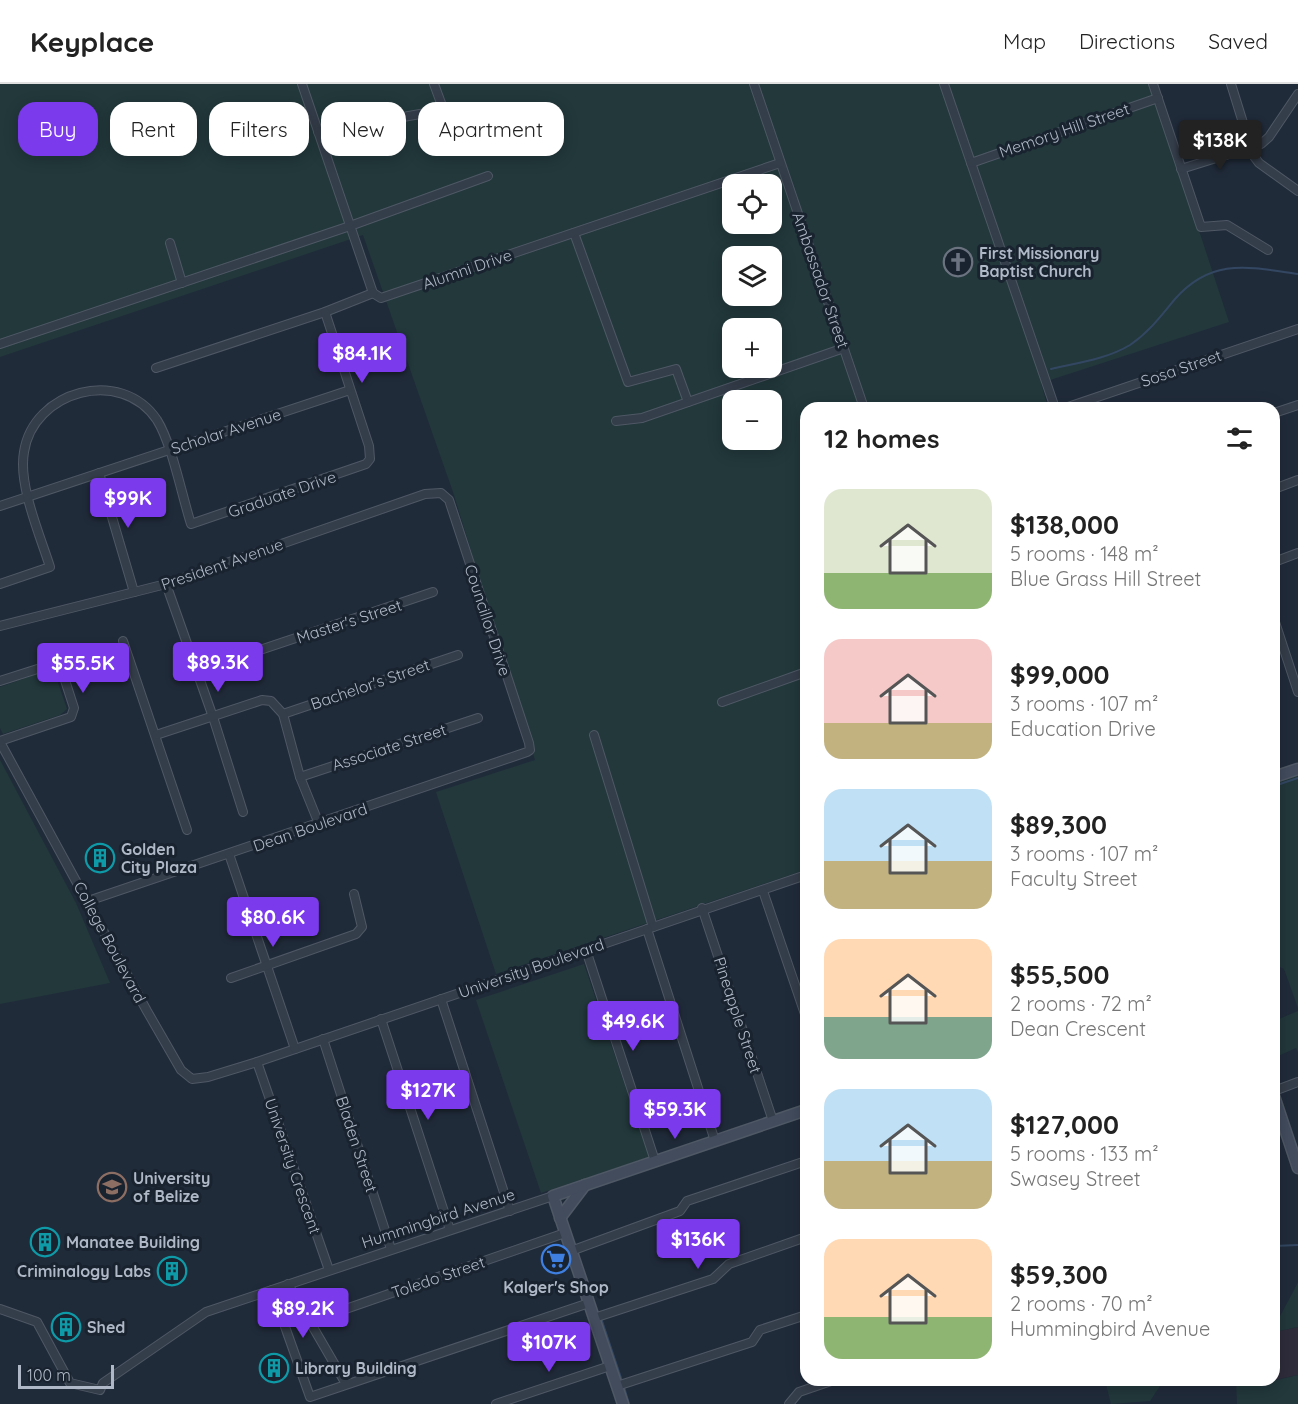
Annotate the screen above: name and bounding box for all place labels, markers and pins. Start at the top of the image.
pin: $138K [1178,120,1262,171]
place label: First Missionary Baptist Church [979,243,1099,281]
church icon: First Missionary Baptist Church [942,246,974,278]
pin: $84.1K [313,333,411,384]
pin: $99K [92,478,164,529]
pin: $89.3K [169,642,267,693]
pin: $55.5K [34,643,132,694]
place label: Golden City Plaza [121,839,197,877]
building icon: Golden City Plaza [84,842,116,874]
pin: $80.6K [224,897,322,948]
pin: $49.6K [584,1001,682,1052]
pin: $127K [386,1070,470,1121]
pin: $59.3K [626,1089,724,1140]
place label: University of Belize [133,1168,210,1206]
school or university icon: University of Belize [96,1171,128,1203]
pin: $136K [656,1219,740,1270]
building icon: Manatee Building [29,1226,61,1258]
place label: Manatee Building [66,1232,200,1252]
supermarket icon: Kalger's Shop [540,1243,572,1275]
building icon: Criminalogy Labs [156,1255,188,1287]
place label: Criminalogy Labs [17,1261,151,1281]
place label: Kalger's Shop [503,1277,609,1297]
pin: $89.2K [254,1288,352,1339]
building icon: Shed [50,1311,82,1343]
place label: Shed [87,1317,125,1337]
pin: $107K [507,1322,591,1373]
building icon: Library Building [258,1352,290,1384]
place label: Library Building [295,1358,417,1378]

